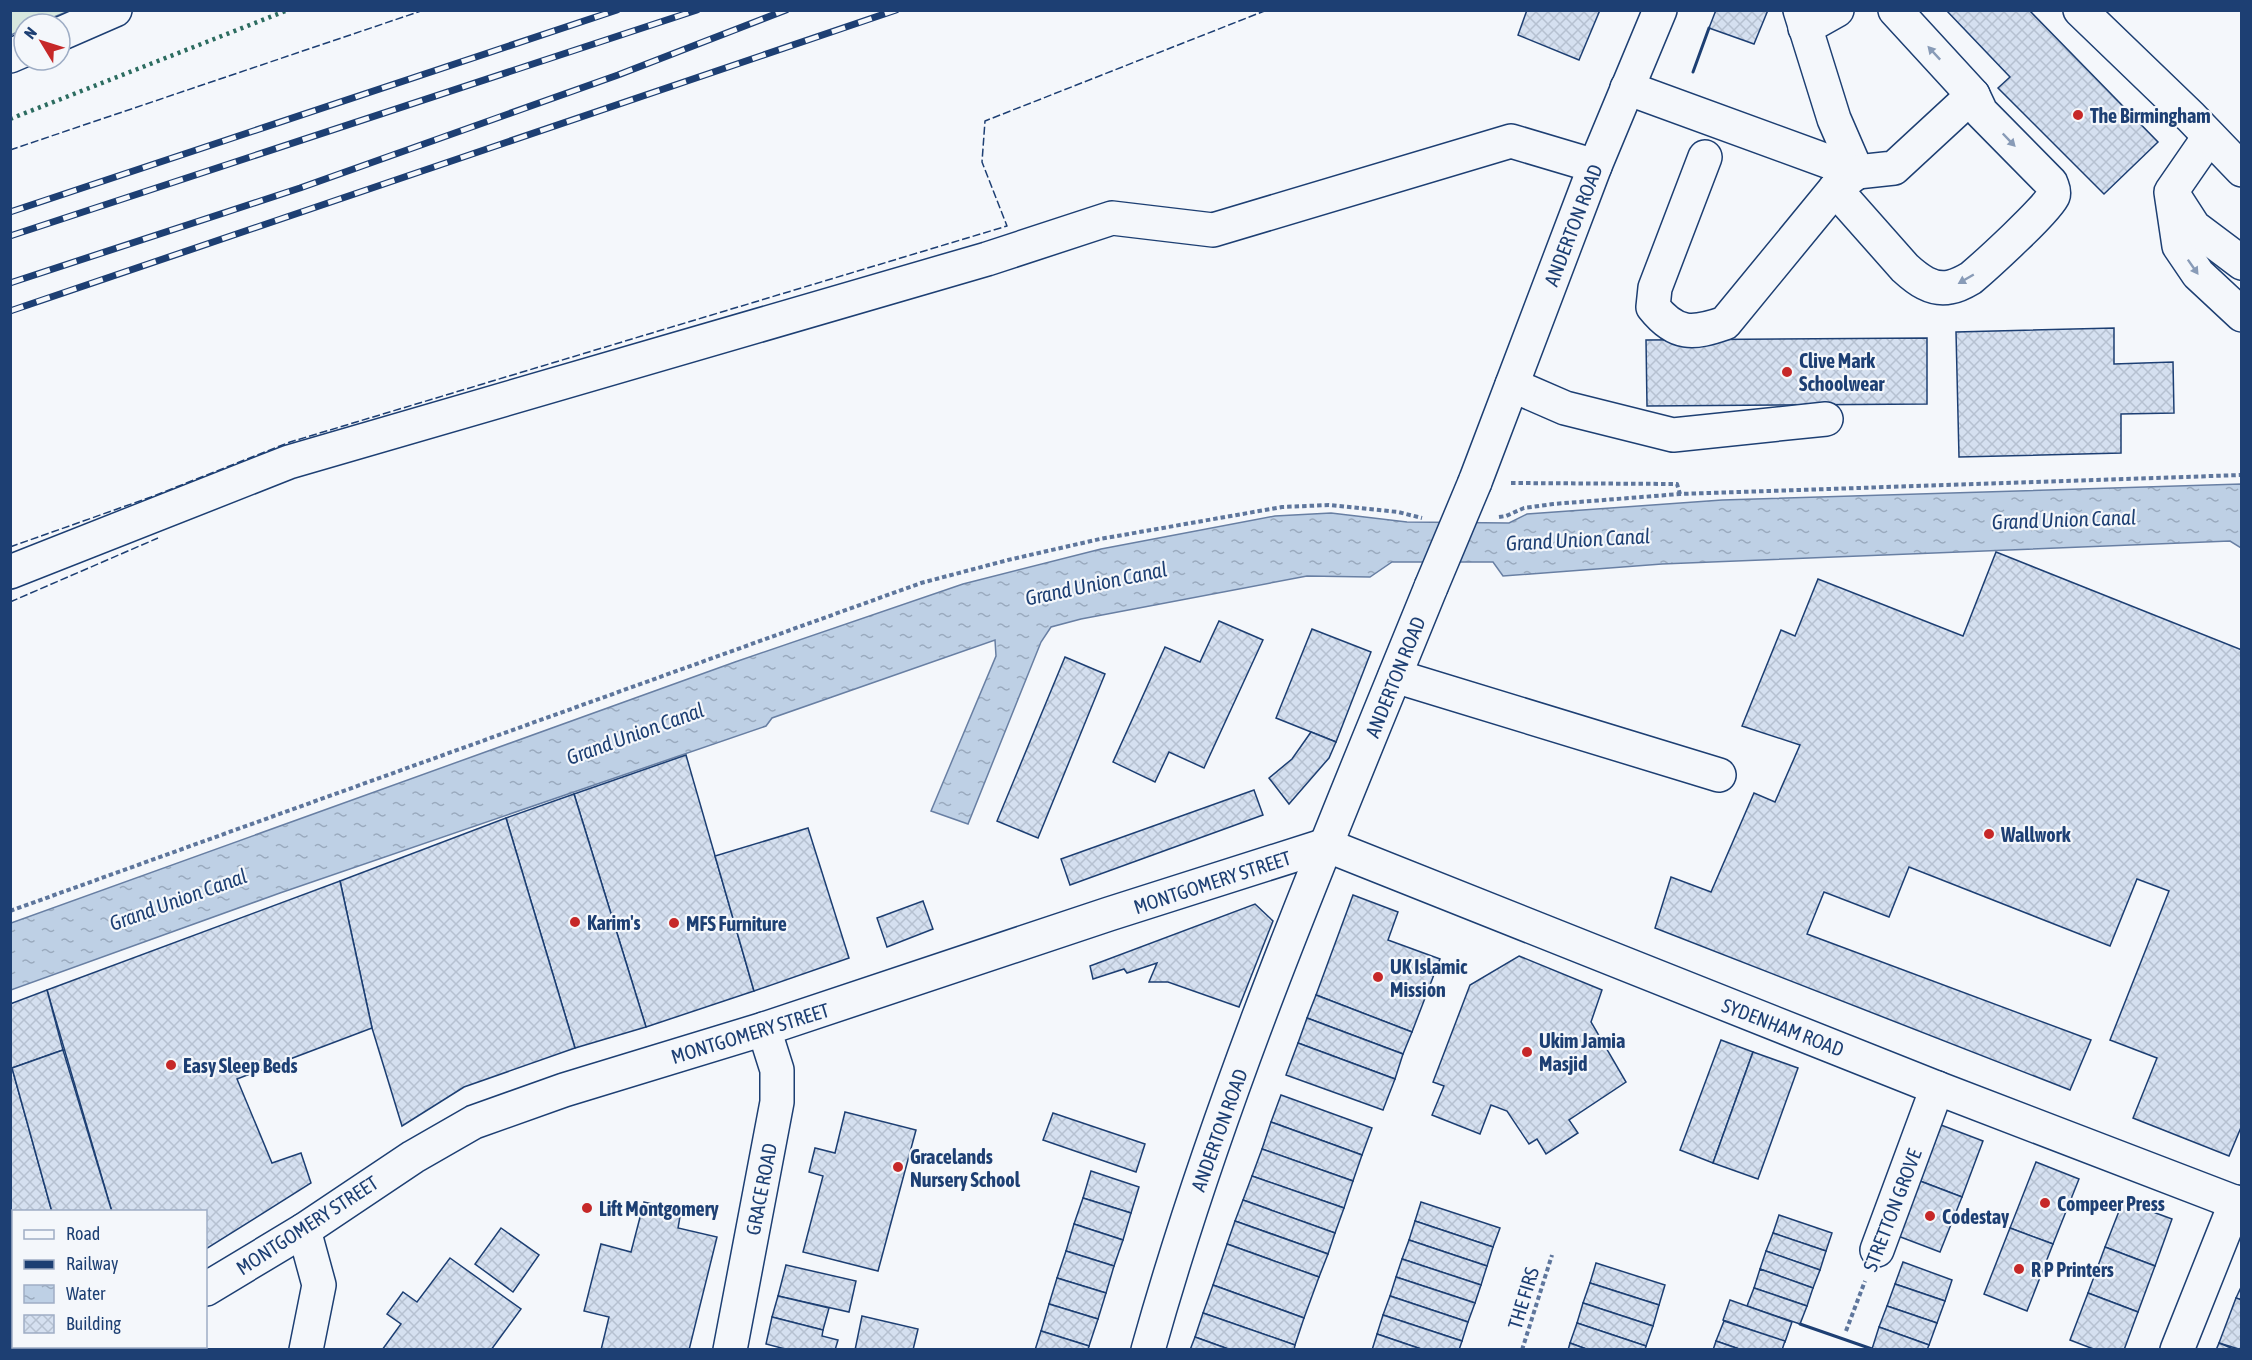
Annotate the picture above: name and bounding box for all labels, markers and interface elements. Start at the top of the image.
north arrow [12,12,72,72]
text: N [20,23,40,42]
one-way arrow [1927,45,1941,60]
place label: The Birmingham [2090,104,2211,127]
marker: The Birmingham [2071,108,2085,122]
one-way arrow [2001,133,2015,147]
street label: ANDERTON ROAD [1539,161,1607,289]
one-way arrow [2187,258,2199,274]
one-way arrow [1957,274,1974,284]
place label: Clive Mark Schoolwear [1799,349,1886,395]
marker: Clive Mark Schoolwear [1780,365,1794,379]
water label: Grand Union Canal [1991,504,2137,534]
water label: Grand Union Canal [1505,523,1651,555]
water label: Grand Union Canal [1023,556,1169,610]
street label: ANDERTON ROAD [1360,613,1430,741]
water label: Grand Union Canal [563,697,707,769]
place label: Wallwork [2000,823,2071,846]
marker: Wallwork [1982,827,1996,841]
street label: MONTGOMERY STREET [1131,846,1294,918]
water label: Grand Union Canal [106,863,250,935]
place label: Karim's [587,911,641,934]
place label: MFS Furniture [686,912,787,935]
marker: Karim's [568,915,582,929]
marker: MFS Furniture [667,916,681,930]
place label: UK Islamic Mission [1390,955,1468,1001]
marker: UK Islamic Mission [1371,970,1385,984]
street label: SYDENHAM ROAD [1719,993,1847,1061]
street label: MONTGOMERY STREET [668,998,832,1068]
place label: Ukim Jamia Masjid [1539,1029,1625,1075]
marker: Ukim Jamia Masjid [1520,1045,1534,1059]
place label: Easy Sleep Beds [183,1054,298,1077]
marker: Easy Sleep Beds [164,1058,178,1072]
street label: ANDERTON ROAD [1186,1066,1252,1194]
street label: GRACE ROAD [741,1141,781,1237]
place label: Gracelands Nursery School [910,1145,1021,1191]
street label: STRETTON GROVE [1858,1145,1926,1274]
marker: Gracelands Nursery School [891,1160,905,1174]
street label: MONTGOMERY STREET [232,1171,382,1279]
place label: Compeer Press [2057,1192,2165,1215]
marker: Compeer Press [2038,1196,2052,1210]
place label: Lift Montgomery [599,1197,720,1220]
marker: Lift Montgomery [580,1201,594,1215]
place label: Codestay [1942,1205,2010,1228]
marker: Codestay [1923,1209,1937,1223]
legend [12,1210,207,1348]
text: Road [66,1223,100,1244]
text: Railway [66,1253,118,1274]
place label: R P Printers [2031,1258,2114,1281]
marker: R P Printers [2012,1262,2026,1276]
street label: THE FIRS [1503,1264,1543,1332]
text: Water [66,1283,106,1304]
text: Building [66,1313,121,1334]

